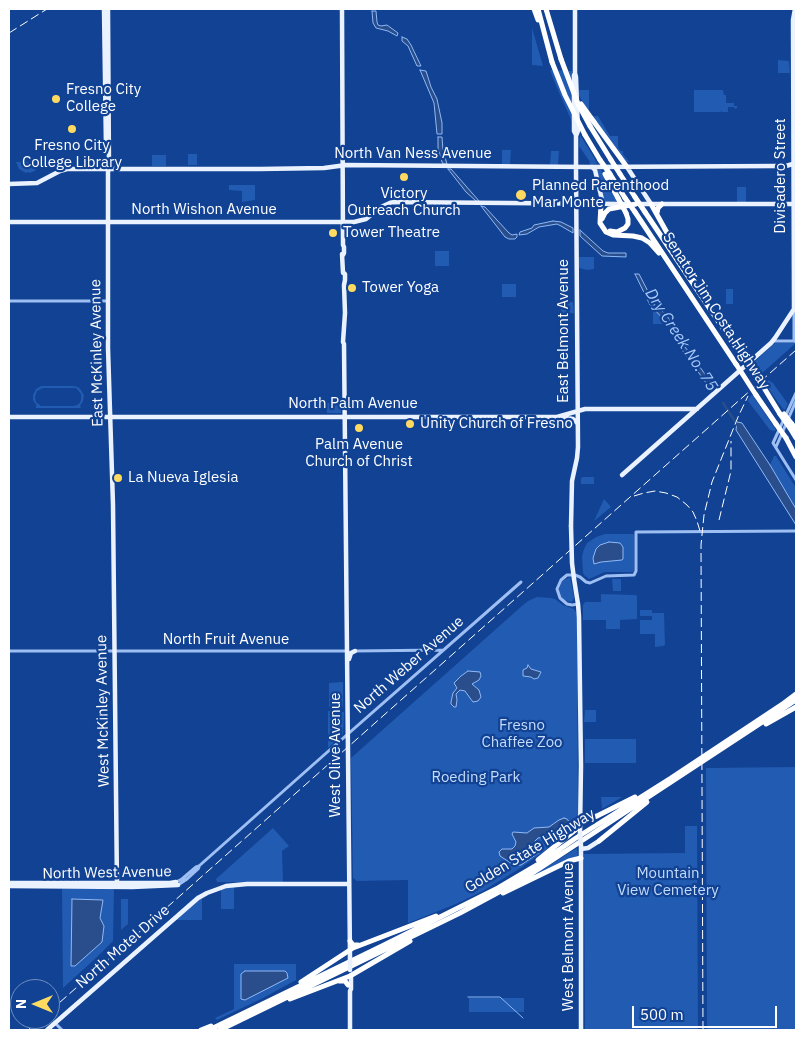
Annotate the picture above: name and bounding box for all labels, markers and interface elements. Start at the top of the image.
place label: Fresno City College [66,81,141,116]
marker: Fresno City College [50,93,62,105]
street label: Divisadero Street [772,118,790,234]
marker: Fresno City College Library [66,123,78,135]
place label: Fresno City College Library [22,137,122,172]
street label: North Van Ness Avenue [334,145,492,163]
marker: Victory Outreach Church [398,171,410,183]
place label: Planned Parenthood Mar Monte [532,177,669,212]
place label: Victory Outreach Church [347,185,461,220]
marker: Planned Parenthood Mar Monte [514,188,528,202]
street label: North Wishon Avenue [131,201,277,219]
place label: Tower Theatre [343,224,440,242]
marker: Tower Theatre [327,227,339,239]
street label: Senator Jim Costa Highway [659,229,773,393]
street label: East Belmont Avenue [555,259,573,403]
street label: East McKinley Avenue [87,279,107,427]
place label: Tower Yoga [362,279,439,297]
marker: Tower Yoga [346,282,358,294]
water label: Dry Creek No. 75 [641,285,721,395]
street label: North Palm Avenue [288,395,418,413]
place label: Unity Church of Fresno [420,415,573,433]
marker: Unity Church of Fresno [404,418,416,430]
marker: Palm Avenue Church of Christ [353,422,365,434]
place label: Palm Avenue Church of Christ [305,436,413,471]
place label: La Nueva Iglesia [128,469,238,487]
marker: La Nueva Iglesia [112,472,124,484]
street label: North Weber Avenue [351,613,467,717]
street label: North Fruit Avenue [163,631,289,649]
street label: West McKinley Avenue [93,635,113,787]
street label: West Olive Avenue [327,693,345,817]
park label: Fresno Chaffee Zoo [482,717,562,752]
park label: Roeding Park [432,769,520,787]
street label: Golden State Highway [462,805,598,897]
street label: North West Avenue [42,863,172,883]
street label: West Belmont Avenue [560,863,578,1011]
park label: Mountain View Cemetery [617,865,719,900]
street label: North Motel Drive [72,901,174,993]
north arrow [10,979,60,1029]
scale bar [635,996,780,1028]
text: N [12,999,30,1009]
text: 500 m [640,1005,684,1024]

